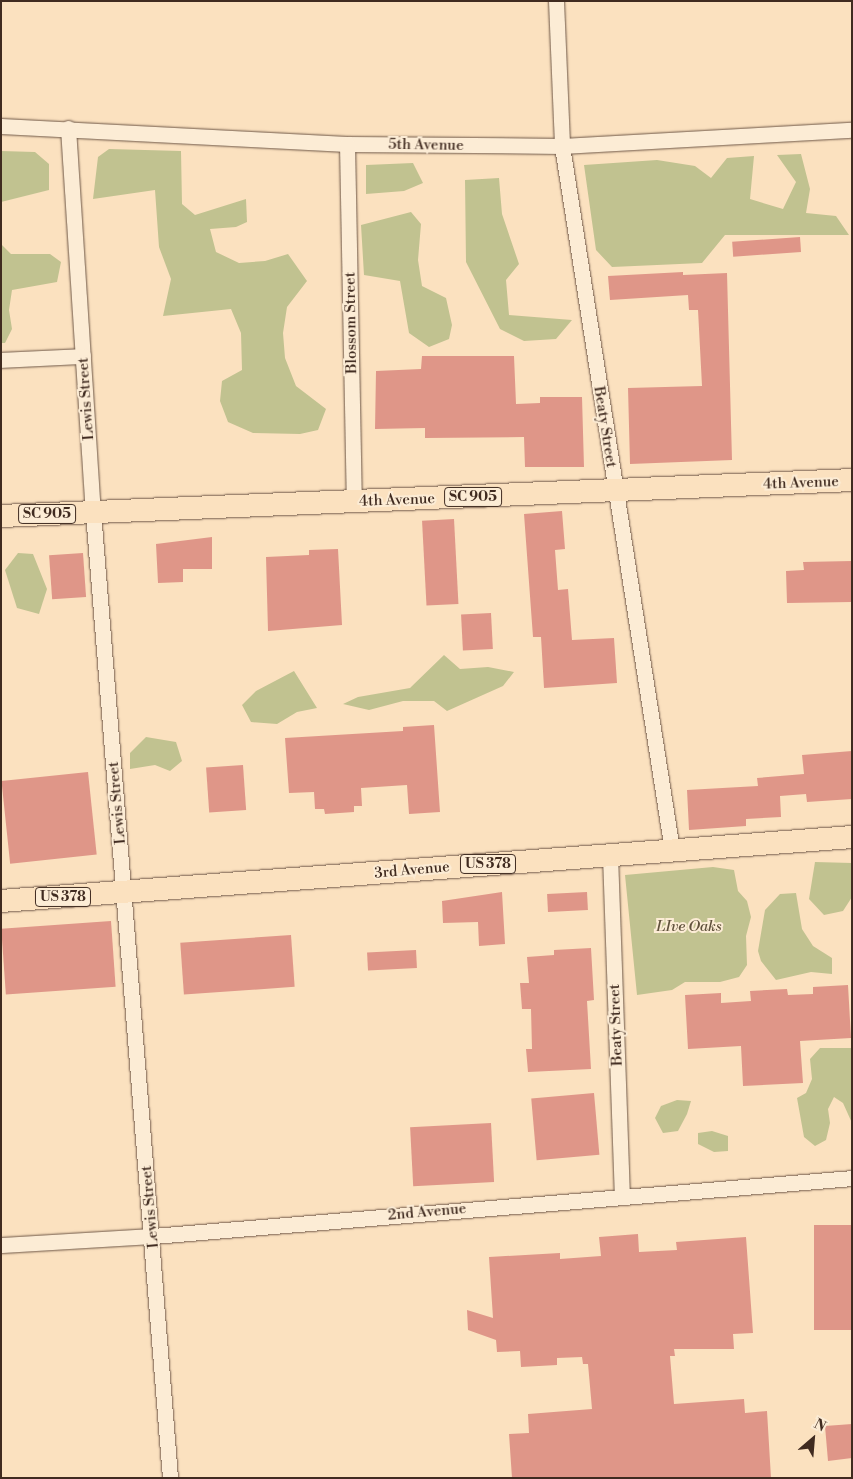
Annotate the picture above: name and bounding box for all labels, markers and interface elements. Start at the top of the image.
street label: 5th Avenue [388,135,464,155]
street label: Blossom Street [341,272,361,374]
street label: Lewis Street [74,357,98,441]
street label: Beaty Street [590,385,620,469]
street label: 4th Avenue [763,473,839,493]
road number: SC 905 [443,486,503,508]
street label: 4th Avenue [359,490,435,510]
road number: SC 905 [17,502,77,526]
street label: Lewis Street [104,761,130,845]
road number: US 378 [459,852,517,876]
street label: 3rd Avenue [374,858,450,882]
road number: US 378 [34,886,92,909]
park label: LIve Oaks [656,918,722,936]
street label: Beaty Street [606,984,626,1066]
street label: Lewis Street [137,1165,163,1249]
street label: 2nd Avenue [387,1200,467,1224]
north arrow [788,1414,838,1464]
text: N [811,1415,829,1436]

